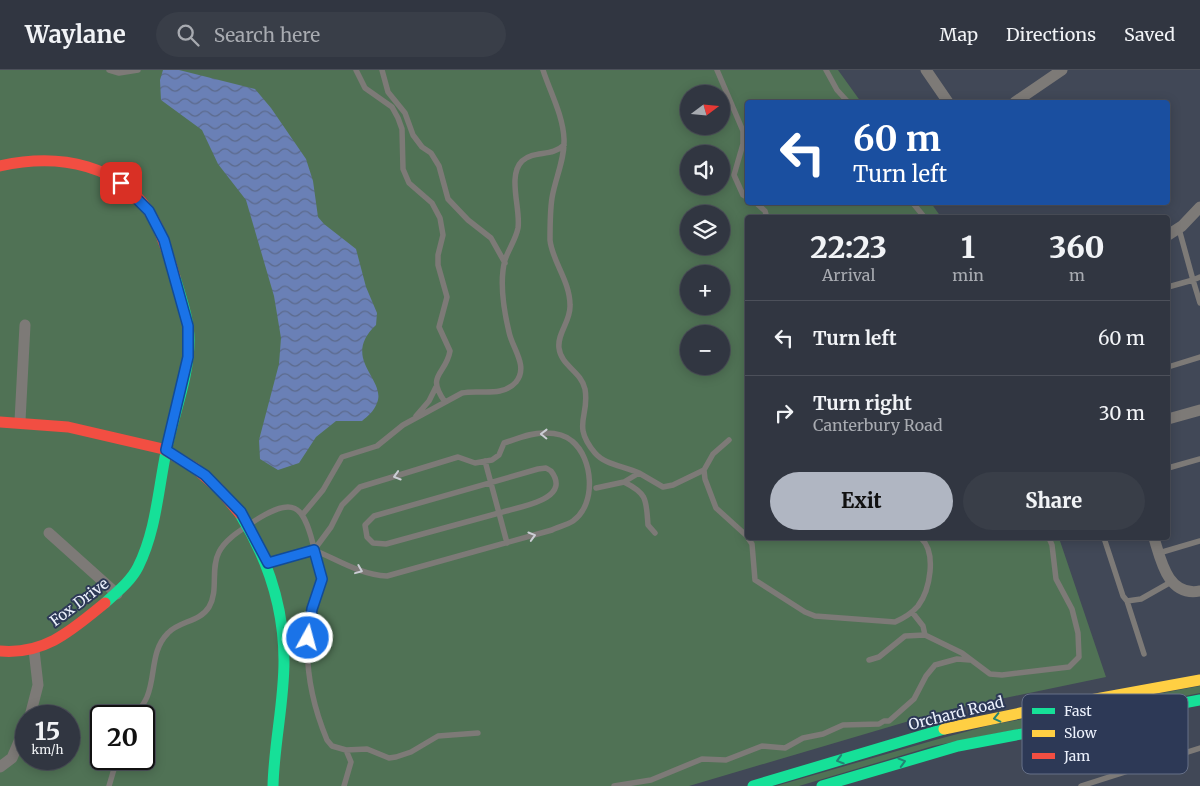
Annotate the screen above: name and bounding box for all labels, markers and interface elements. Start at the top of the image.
search box [156,12,506,57]
text: Waylane [25,19,126,50]
icon: search [174,21,202,49]
text: Search here [214,23,320,47]
text: Map [940,23,978,46]
text: Directions [1006,23,1096,46]
text: Saved [1124,23,1175,46]
north arrow [680,85,730,135]
map controls [680,85,730,375]
text: 60 m [853,117,941,161]
icon: left [770,120,835,185]
button: sound [680,145,730,195]
text: Turn left [853,160,947,188]
pin [100,162,142,204]
icon: arrive [107,169,135,197]
button: layers [680,205,730,255]
text: 22:23 [810,228,887,266]
text: 1 [961,228,975,266]
text: 360 [1049,228,1105,266]
button: + [680,265,730,315]
text: Arrival [822,265,875,285]
text: min [952,265,984,285]
text: m [1069,265,1085,285]
icon: left [770,324,798,352]
button: − [680,325,730,375]
text: Turn left [813,326,897,350]
text: 60 m [1098,326,1145,350]
text: Turn right [813,391,912,415]
icon: right [770,399,798,427]
text: 30 m [1099,401,1145,425]
text: Canterbury Road [813,415,943,435]
one-way arrow [540,429,548,439]
one-way arrow [393,470,401,480]
button: Exit [770,472,953,530]
button: Share [963,472,1145,530]
one-way arrow [528,531,536,541]
one-way arrow [354,563,363,574]
street label: Fox Drive [46,574,112,630]
position arrow [281,611,333,663]
street label: Orchard Road [906,692,1006,734]
legend [1022,694,1188,774]
text: Fast [1064,702,1092,720]
speed limit sign: 20 [90,705,155,770]
one-way arrow [993,712,1002,723]
text: 15 [35,715,60,747]
text: Slow [1064,724,1097,742]
text: km/h [32,742,63,757]
text: Jam [1063,747,1090,765]
one-way arrow [837,754,845,764]
one-way arrow [897,758,906,768]

